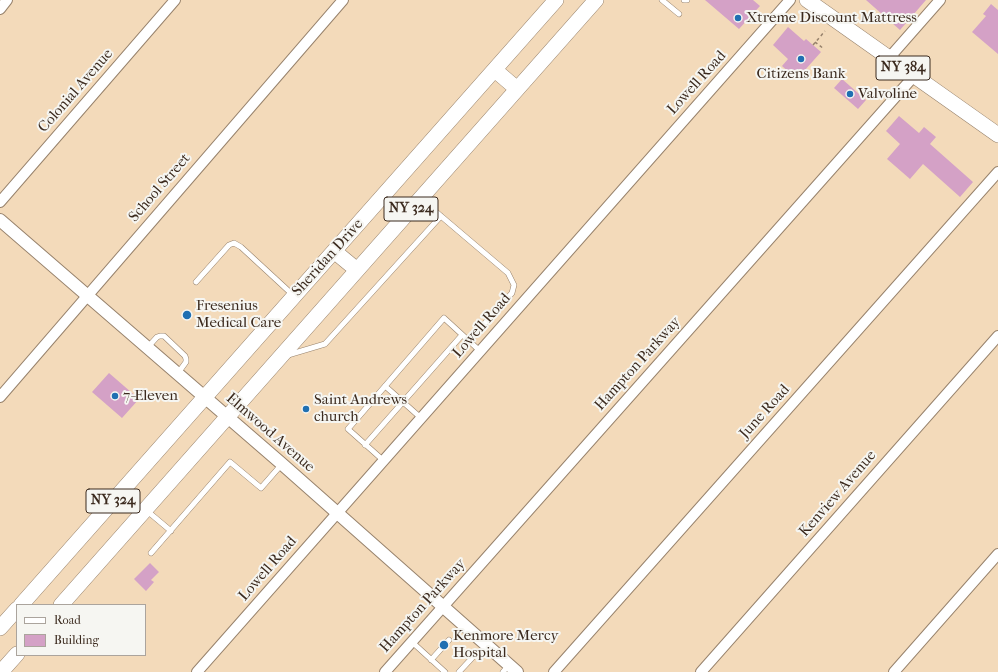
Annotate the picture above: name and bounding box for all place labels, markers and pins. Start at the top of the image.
place label: Xtreme Discount Mattress [746,9,917,27]
marker: Xtreme Discount Mattress [733,13,743,23]
marker: Citizens Bank [796,54,806,64]
place label: Citizens Bank [757,65,845,83]
place label: Valvoline [858,85,917,103]
marker: Valvoline [845,89,855,99]
place label: Fresenius Medical Care [196,297,281,332]
marker: Fresenius Medical Care [181,309,193,321]
place label: 7-Eleven [123,387,178,405]
marker: 7-Eleven [110,391,120,401]
place label: Saint Andrews church [314,391,407,426]
marker: Saint Andrews church [301,404,311,414]
place label: Kenmore Mercy Hospital [453,627,558,662]
marker: Kenmore Mercy Hospital [438,639,450,651]

